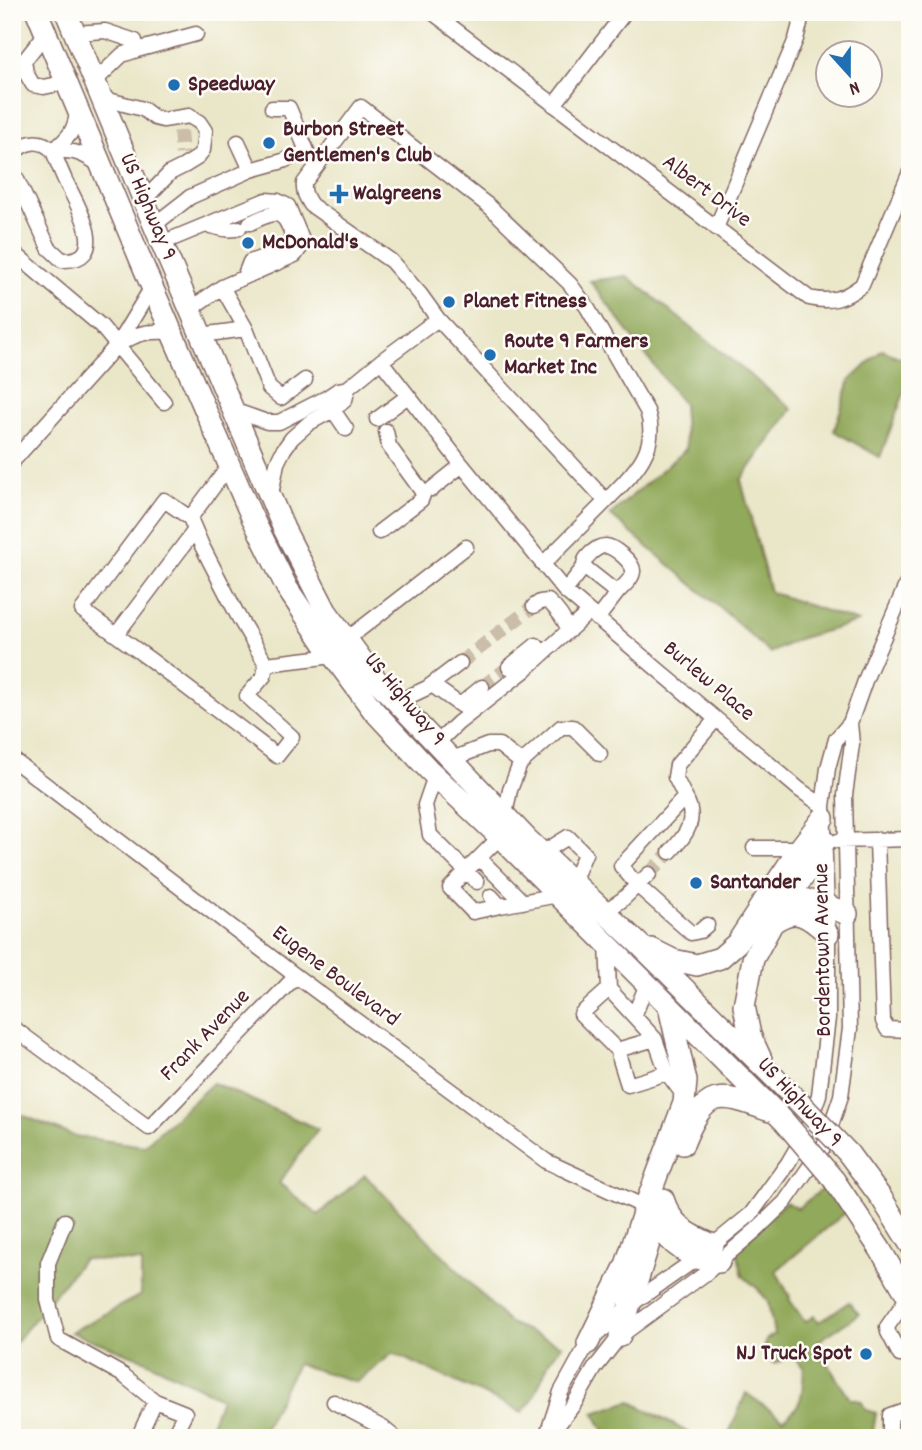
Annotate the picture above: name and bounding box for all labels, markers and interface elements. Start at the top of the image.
north arrow [814,38,884,108]
place label: Speedway [188,69,276,102]
text: N [845,72,863,101]
marker: Speedway [166,77,182,93]
place label: Burbon Street Gentlemen's Club [283,114,432,173]
marker: Burbon Street Gentlemen's Club [261,135,277,151]
street label: Albert Drive [654,147,758,237]
street label: US Highway 9 [110,148,184,266]
place label: Walgreens [353,178,442,211]
marker: Walgreens [331,186,347,202]
place label: McDonald's [262,227,359,260]
marker: McDonald's [240,235,256,251]
place label: Planet Fitness [463,286,588,319]
marker: Planet Fitness [441,294,457,310]
place label: Route 9 Farmers Market Inc [504,326,649,385]
marker: Route 9 Farmers Market Inc [482,347,498,363]
street label: Burlew Place [655,634,761,730]
street label: US Highway 9 [355,646,453,754]
street label: Bordentown Avenue [806,863,842,1037]
place label: Santander [710,867,801,900]
marker: Santander [688,875,704,891]
street label: Eugene Boulevard [264,918,406,1036]
street label: Frank Avenue [153,982,259,1090]
street label: US Highway 9 [748,1050,850,1156]
place label: NJ Truck Spot [736,1338,853,1371]
marker: NJ Truck Spot [858,1346,874,1362]

